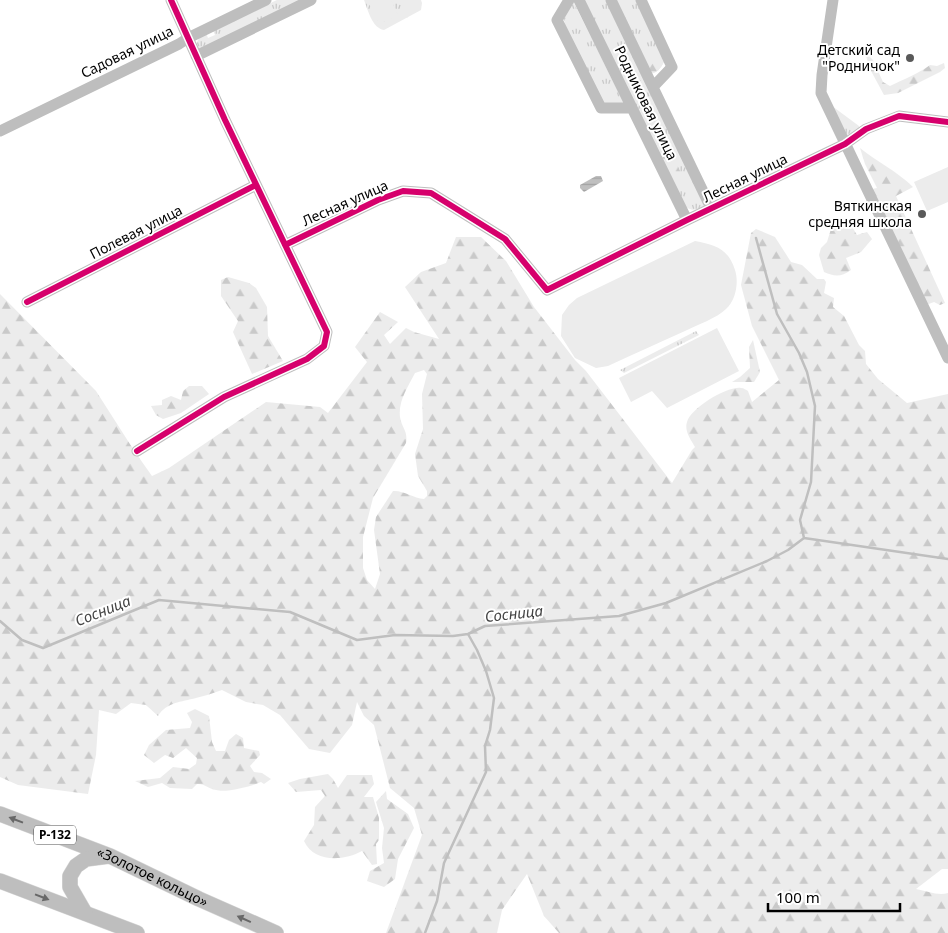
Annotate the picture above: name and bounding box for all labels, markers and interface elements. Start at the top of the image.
street label: Садовая улица [77,21,176,82]
place label: Детский сад "Родничок" [817,40,900,75]
street label: Родниковая улица [611,43,682,163]
marker: Детский сад "Родничок" [904,52,916,64]
street label: Лесная улица [699,149,790,206]
street label: Лесная улица [299,175,391,230]
place label: Вяткинская средняя школа [808,196,912,231]
street label: Полевая улица [86,200,185,263]
marker: Вяткинская средняя школа [916,208,928,220]
water label: Сосница [72,590,134,630]
water label: Сосница [484,600,544,626]
one-way arrow [8,816,23,823]
road number: Р-132 [34,826,76,844]
street label: «Золотое кольцо» [94,842,211,911]
scale bar [768,880,900,912]
text: 100 m [776,887,820,907]
one-way arrow [35,894,50,901]
one-way arrow [237,915,251,923]

